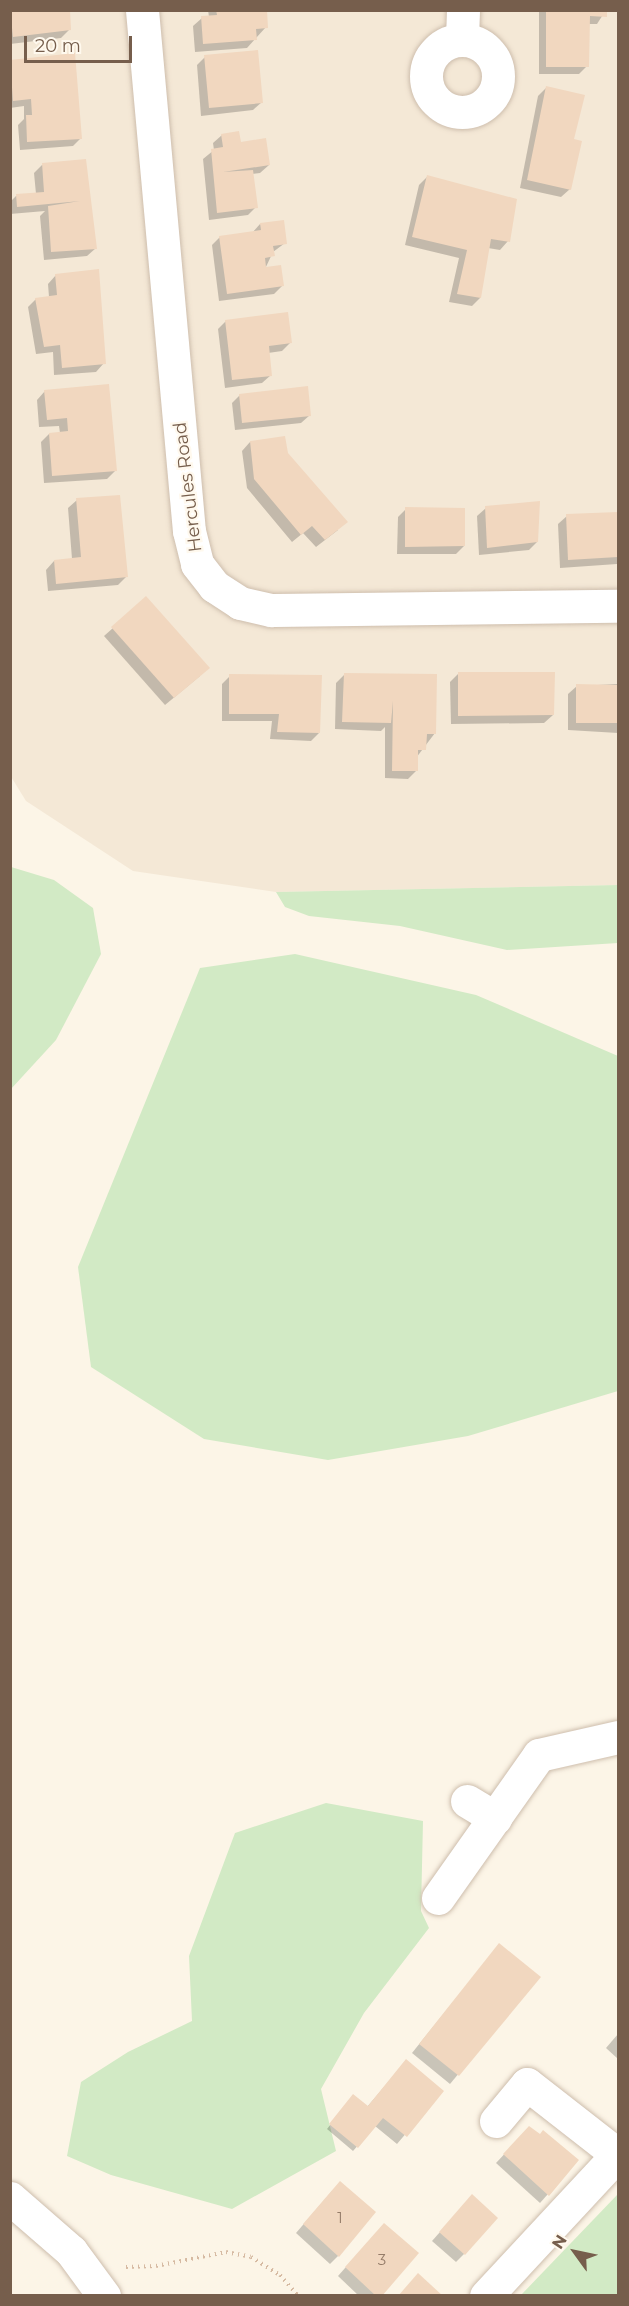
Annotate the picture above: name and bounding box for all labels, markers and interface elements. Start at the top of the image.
scale bar [27,24,135,62]
text: 20 m [35,35,81,57]
street label: Hercules Road [169,421,207,553]
house number: 1 [337,2209,343,2227]
north arrow [545,2222,605,2282]
text: N [548,2231,571,2253]
house number: 3 [378,2251,386,2269]

